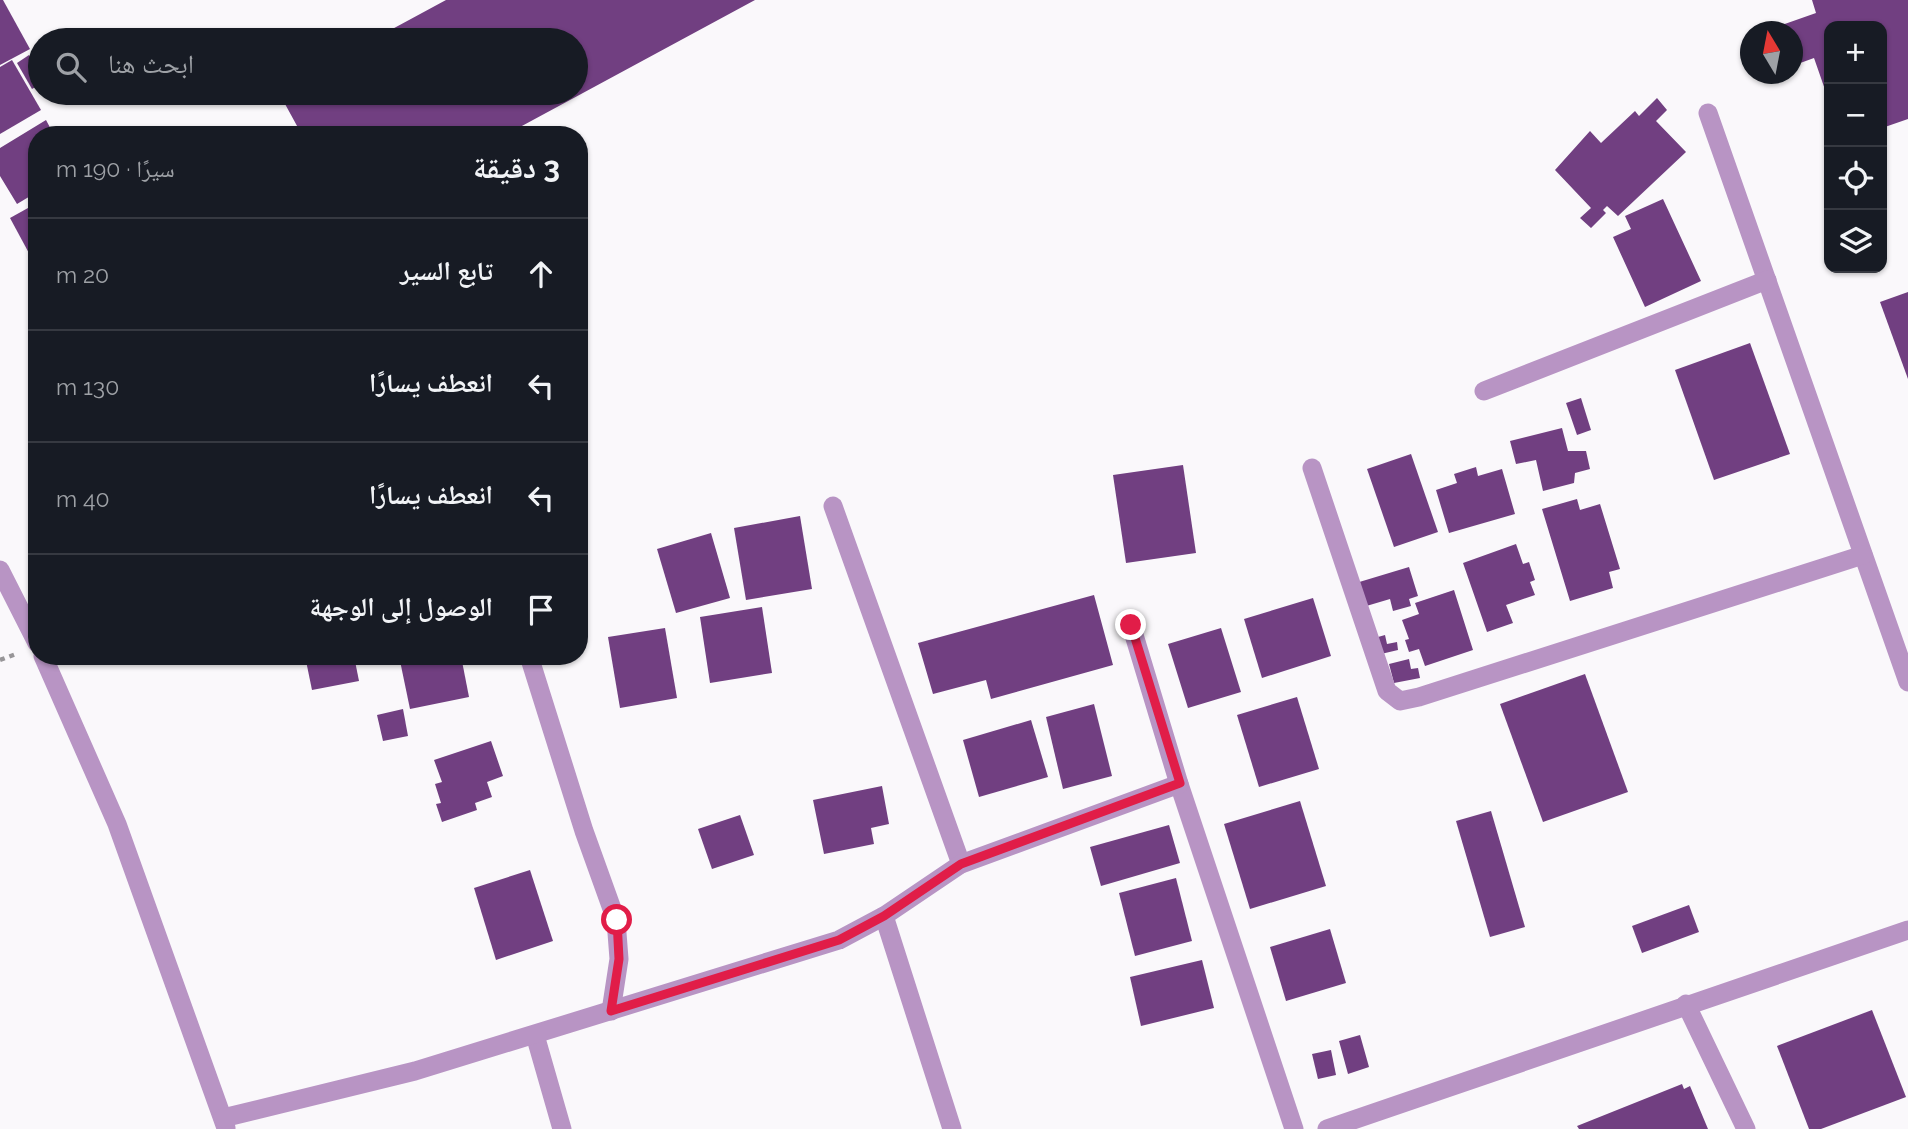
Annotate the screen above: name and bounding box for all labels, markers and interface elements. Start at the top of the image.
north arrow [1740,21,1803,84]
map controls [1824,21,1887,273]
button: + [1824,21,1887,84]
search box [28,28,588,105]
icon: search [52,48,90,86]
text: ابحث هنا [108,49,194,79]
button: − [1824,84,1887,147]
button: locate [1824,147,1887,210]
text: 3 دقيقة [473,150,560,185]
text: سيرًا · 190 m [56,155,175,182]
button: layers [1824,210,1887,273]
icon: ahead [522,255,560,293]
text: تابع السير [400,256,493,286]
text: 20 m [56,261,109,288]
icon: left [522,367,560,405]
text: انعطف يسارًا [369,368,493,398]
text: 130 m [56,373,119,400]
icon: left [522,479,560,517]
text: انعطف يسارًا [369,480,493,510]
text: 40 m [56,485,110,512]
icon: arrive [522,591,560,629]
text: الوصول إلى الوجهة [310,592,493,622]
route end [1115,609,1146,640]
route start [601,904,632,935]

